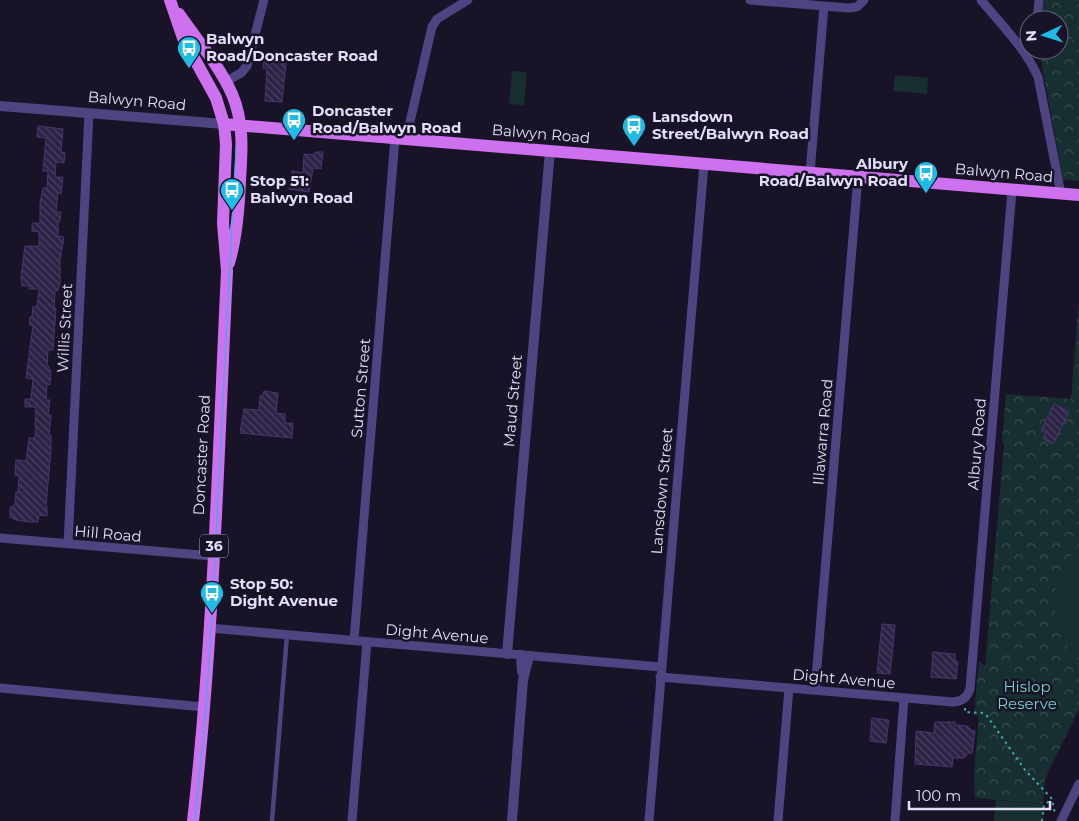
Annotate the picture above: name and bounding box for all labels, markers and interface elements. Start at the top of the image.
north arrow [1019,10,1069,60]
place label: Balwyn Road/Doncaster Road [206,29,378,65]
text: N [1022,30,1040,42]
bus stop icon: Balwyn Road/Doncaster Road [176,35,202,69]
street label: Balwyn Road [87,87,187,114]
place label: Doncaster Road/Balwyn Road [312,101,461,137]
bus stop icon: Doncaster Road/Balwyn Road [281,107,307,141]
place label: Lansdown Street/Balwyn Road [652,107,809,143]
bus stop icon: Lansdown Street/Balwyn Road [621,113,647,147]
street label: Balwyn Road [491,120,591,147]
place label: Albury Road/Balwyn Road [759,154,909,190]
street label: Balwyn Road [954,159,1054,186]
bus stop icon: Albury Road/Balwyn Road [913,160,939,194]
place label: Stop 51: Balwyn Road [250,171,353,207]
bus stop icon: Stop 51: Balwyn Road [219,177,245,211]
street label: Willis Street [53,283,76,373]
street label: Sutton Street [347,337,374,439]
street label: Maud Street [499,354,526,448]
street label: Illawarra Road [808,378,837,486]
street label: Doncaster Road [189,394,214,516]
street label: Albury Road [963,397,990,491]
street label: Lansdown Street [646,427,677,555]
street label: Hill Road [74,521,142,546]
road number: 36 [200,534,228,558]
place label: Stop 50: Dight Avenue [230,574,338,610]
bus stop icon: Stop 50: Dight Avenue [199,580,225,614]
street label: Dight Avenue [385,620,489,647]
street label: Dight Avenue [792,665,896,692]
park label: Hislop Reserve [997,677,1057,713]
scale bar [909,778,1050,810]
text: 100 m [916,786,961,805]

